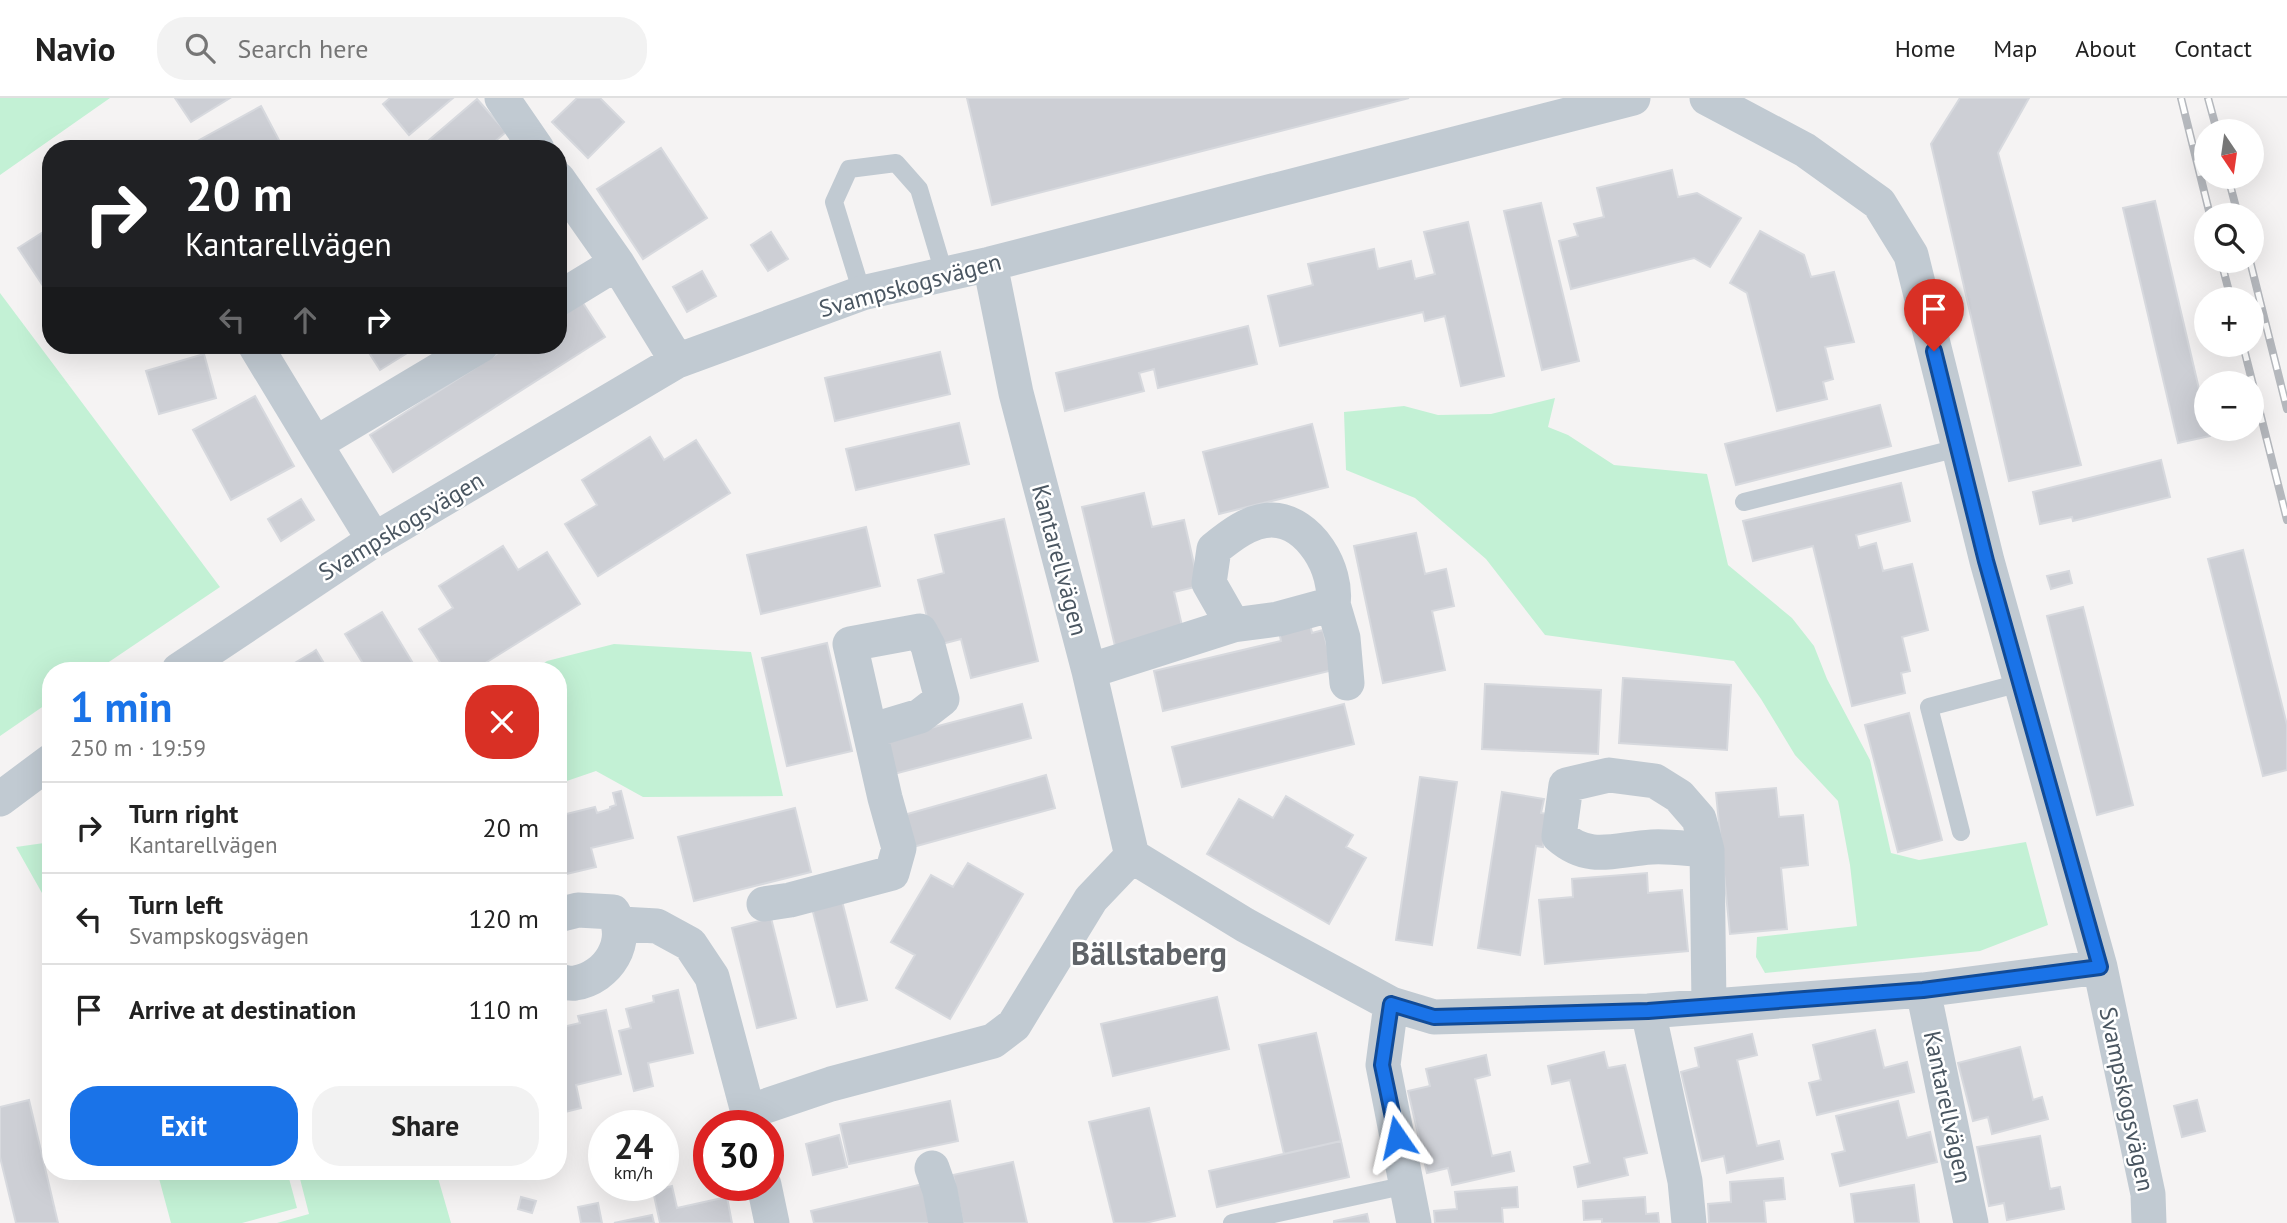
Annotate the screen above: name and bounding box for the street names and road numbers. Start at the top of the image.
street label: Svampskogsvägen [815,246,1005,324]
street label: Svampskogsvägen [313,464,489,588]
street label: Kantarellvägen [1025,481,1095,639]
street label: Svampskogsvägen [2092,1004,2162,1194]
street label: Kantarellvägen [1917,1028,1979,1186]

